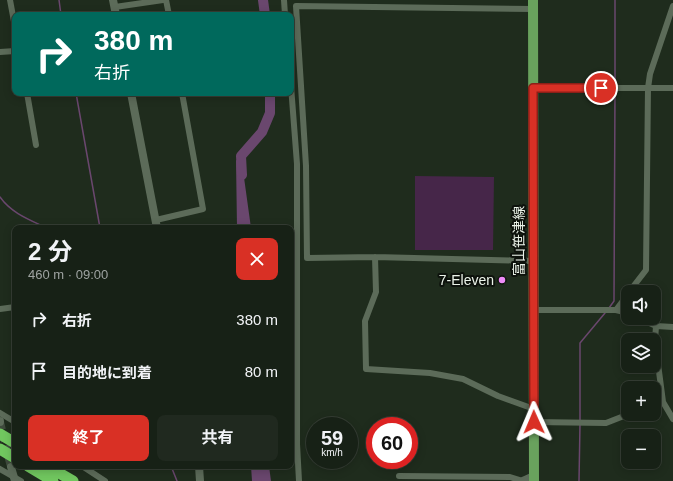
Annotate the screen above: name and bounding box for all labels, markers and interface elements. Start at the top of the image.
text: 380 m [94,25,173,56]
icon: right [28,28,80,80]
text: 右折 [94,63,130,83]
pin [584,71,618,105]
icon: arrive [590,77,612,99]
street label: 富山笹津線 [511,206,527,276]
text: 2 分 [28,238,72,265]
button: close [236,238,278,280]
text: 460 m · 09:00 [28,267,108,282]
place label: 7-Eleven [439,272,494,288]
marker: 7-Eleven [497,275,507,285]
map controls [621,285,661,469]
button: sound [621,285,661,325]
icon: right [28,308,50,330]
text: 380 m [236,311,278,328]
text: 右折 [62,312,92,329]
button: layers [621,333,661,373]
icon: arrive [28,360,50,382]
text: 80 m [245,363,278,380]
text: 目的地に到着 [62,364,152,381]
button: + [621,381,661,421]
position arrow [513,401,555,443]
button: 終了 [28,415,149,461]
button: 共有 [157,415,278,461]
speed limit sign: 60 [366,417,418,469]
text: 59 [321,427,343,449]
button: − [621,429,661,469]
text: km/h [321,447,343,458]

